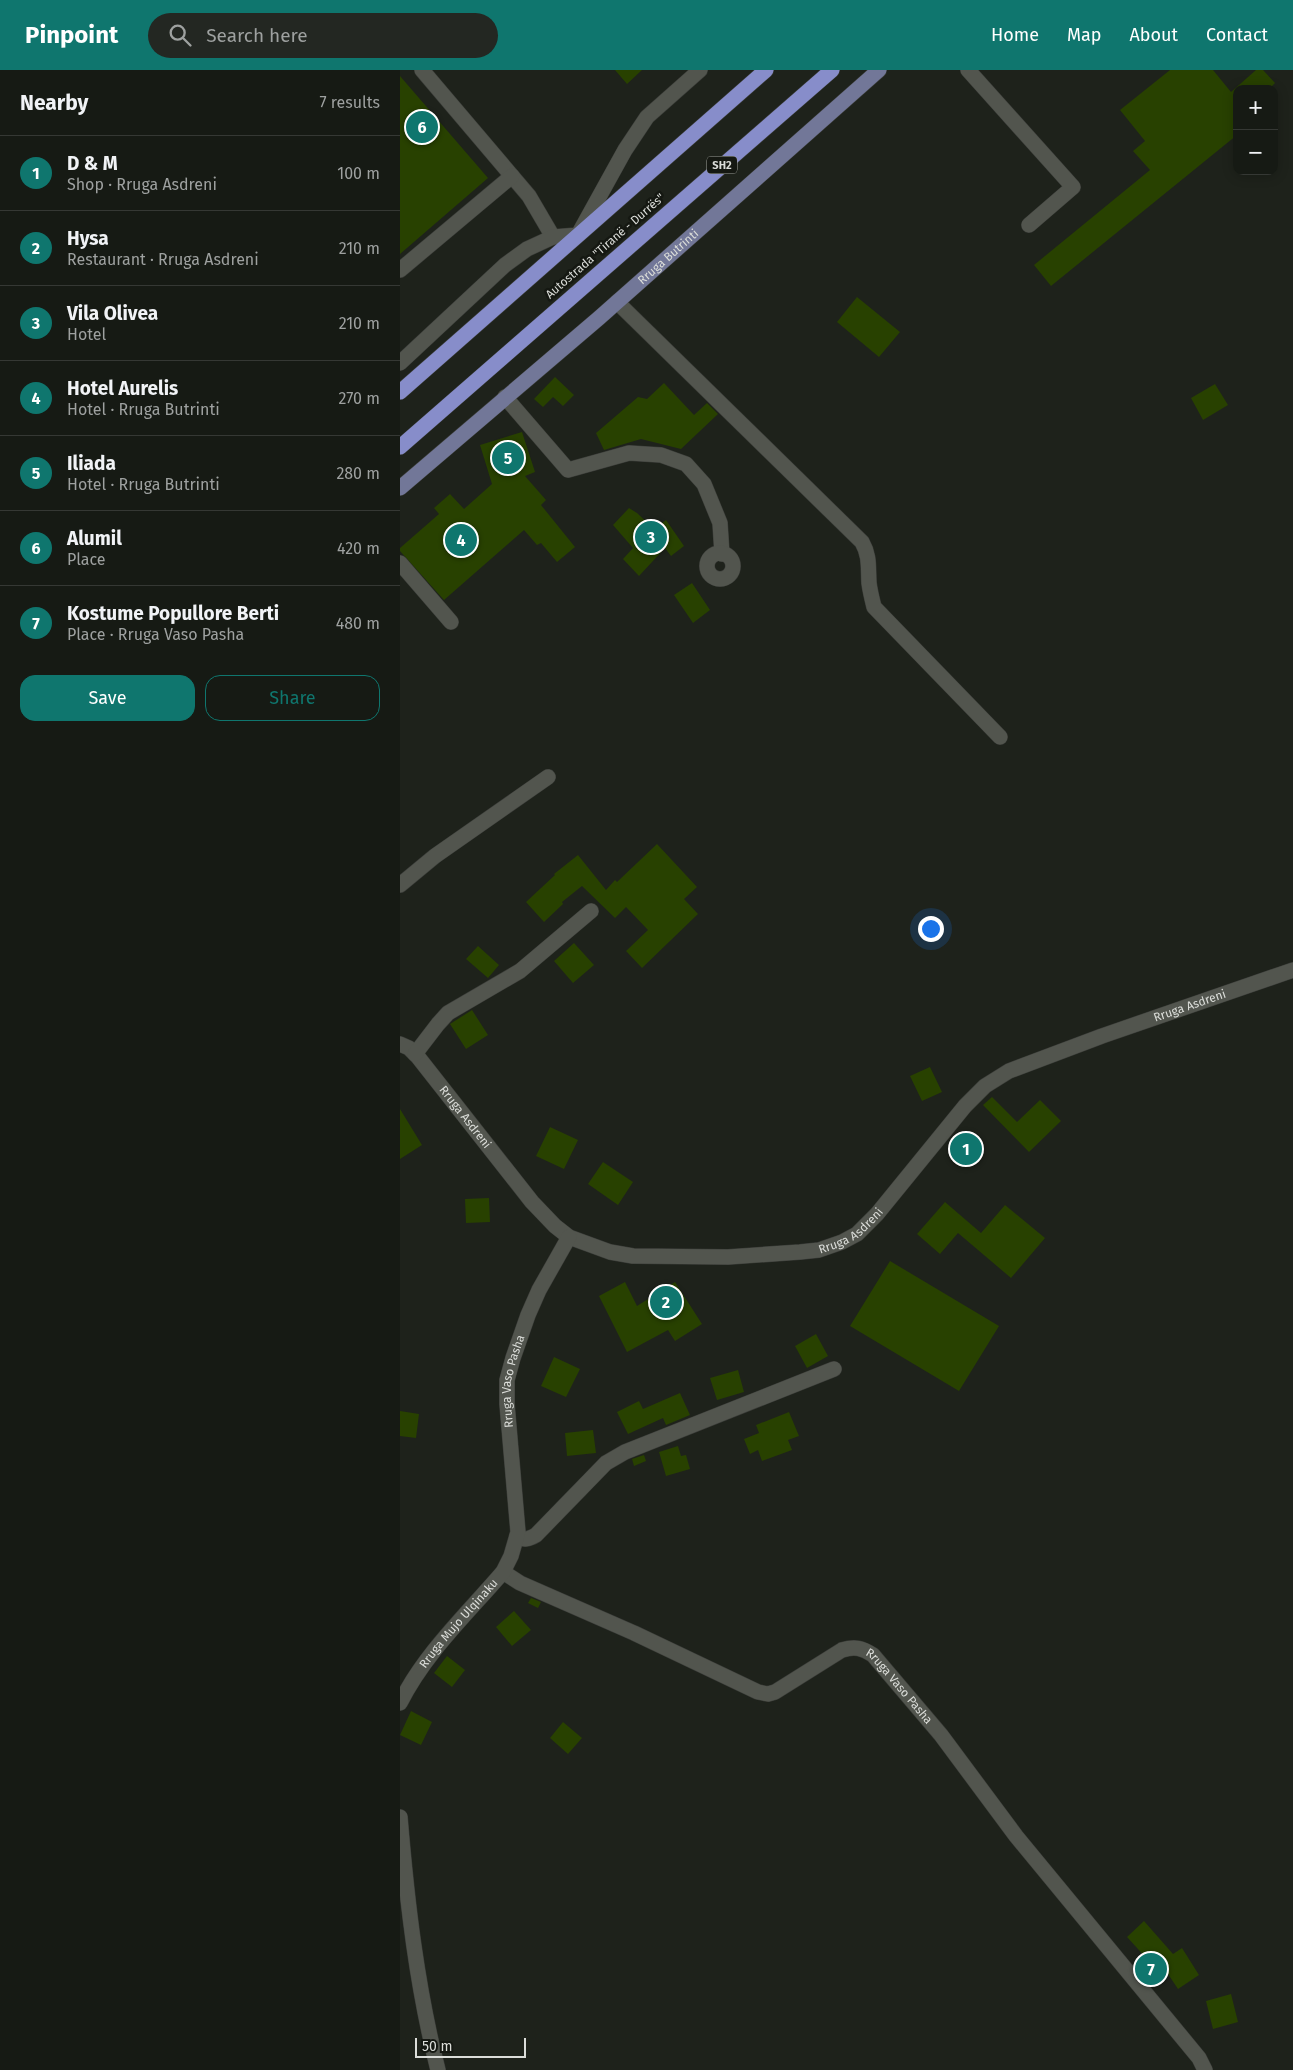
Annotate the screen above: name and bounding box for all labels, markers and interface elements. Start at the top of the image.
search box [148,13,498,58]
text: Pinpoint [25,21,118,49]
icon: search [166,21,194,49]
text: Search here [206,24,308,47]
text: Home [991,24,1039,46]
text: Map [1067,24,1101,46]
text: About [1129,24,1178,46]
text: Contact [1206,24,1268,46]
map controls [1233,85,1278,175]
button: + [1233,85,1278,130]
text: Nearby [20,90,88,116]
text: 7 results [320,93,380,112]
pin: 6 [406,108,438,146]
button: − [1233,130,1278,175]
text: D & M [67,152,118,175]
road number: SH2 [707,156,737,174]
text: 1 [32,164,40,183]
text: 100 m [337,164,380,183]
text: Shop · Rruga Asdreni [67,175,217,194]
street label: Autostrada "Tiranë - Durrës" [543,190,667,301]
street label: Rruga Butrinti [635,226,701,287]
text: Hysa [67,227,109,250]
text: 2 [32,239,40,258]
text: 210 m [339,239,380,258]
text: Restaurant · Rruga Asdreni [67,250,259,269]
text: Vila Olivea [67,302,158,325]
text: 3 [32,314,40,333]
text: 210 m [339,314,380,333]
text: Hotel [67,325,106,344]
text: Hotel Aurelis [67,377,178,400]
text: 4 [31,389,41,408]
text: 270 m [338,389,380,408]
text: Hotel · Rruga Butrinti [67,400,220,419]
pin: 5 [492,439,524,477]
text: Iliada [67,452,116,475]
text: 5 [32,464,40,483]
text: 280 m [336,464,380,483]
text: Hotel · Rruga Butrinti [67,475,220,494]
pin: 3 [635,518,667,556]
pin: 4 [445,521,477,559]
text: Alumil [67,527,122,550]
text: 6 [31,539,41,558]
text: 420 m [337,539,380,558]
text: Place [67,550,106,569]
text: Kostume Popullore Berti [67,602,279,625]
text: 7 [32,614,40,633]
text: 480 m [336,614,380,633]
text: Place · Rruga Vaso Pasha [67,625,244,644]
button: Save [20,675,195,721]
button: Share [205,675,380,721]
your location [918,916,944,942]
street label: Rruga Asdreni [1152,987,1228,1025]
street label: Rruga Asdreni [436,1083,494,1151]
pin: 1 [950,1130,982,1168]
street label: Rruga Asdreni [817,1205,886,1257]
pin: 2 [650,1283,682,1321]
street label: Rruga Vaso Pasha [500,1333,528,1429]
street label: Rruga Mujo Ulqinaku [416,1576,501,1671]
street label: Rruga Vaso Pasha [863,1645,935,1727]
pin: 7 [1135,1950,1167,1988]
scale bar [415,2035,526,2058]
text: 50 m [422,2038,453,2055]

